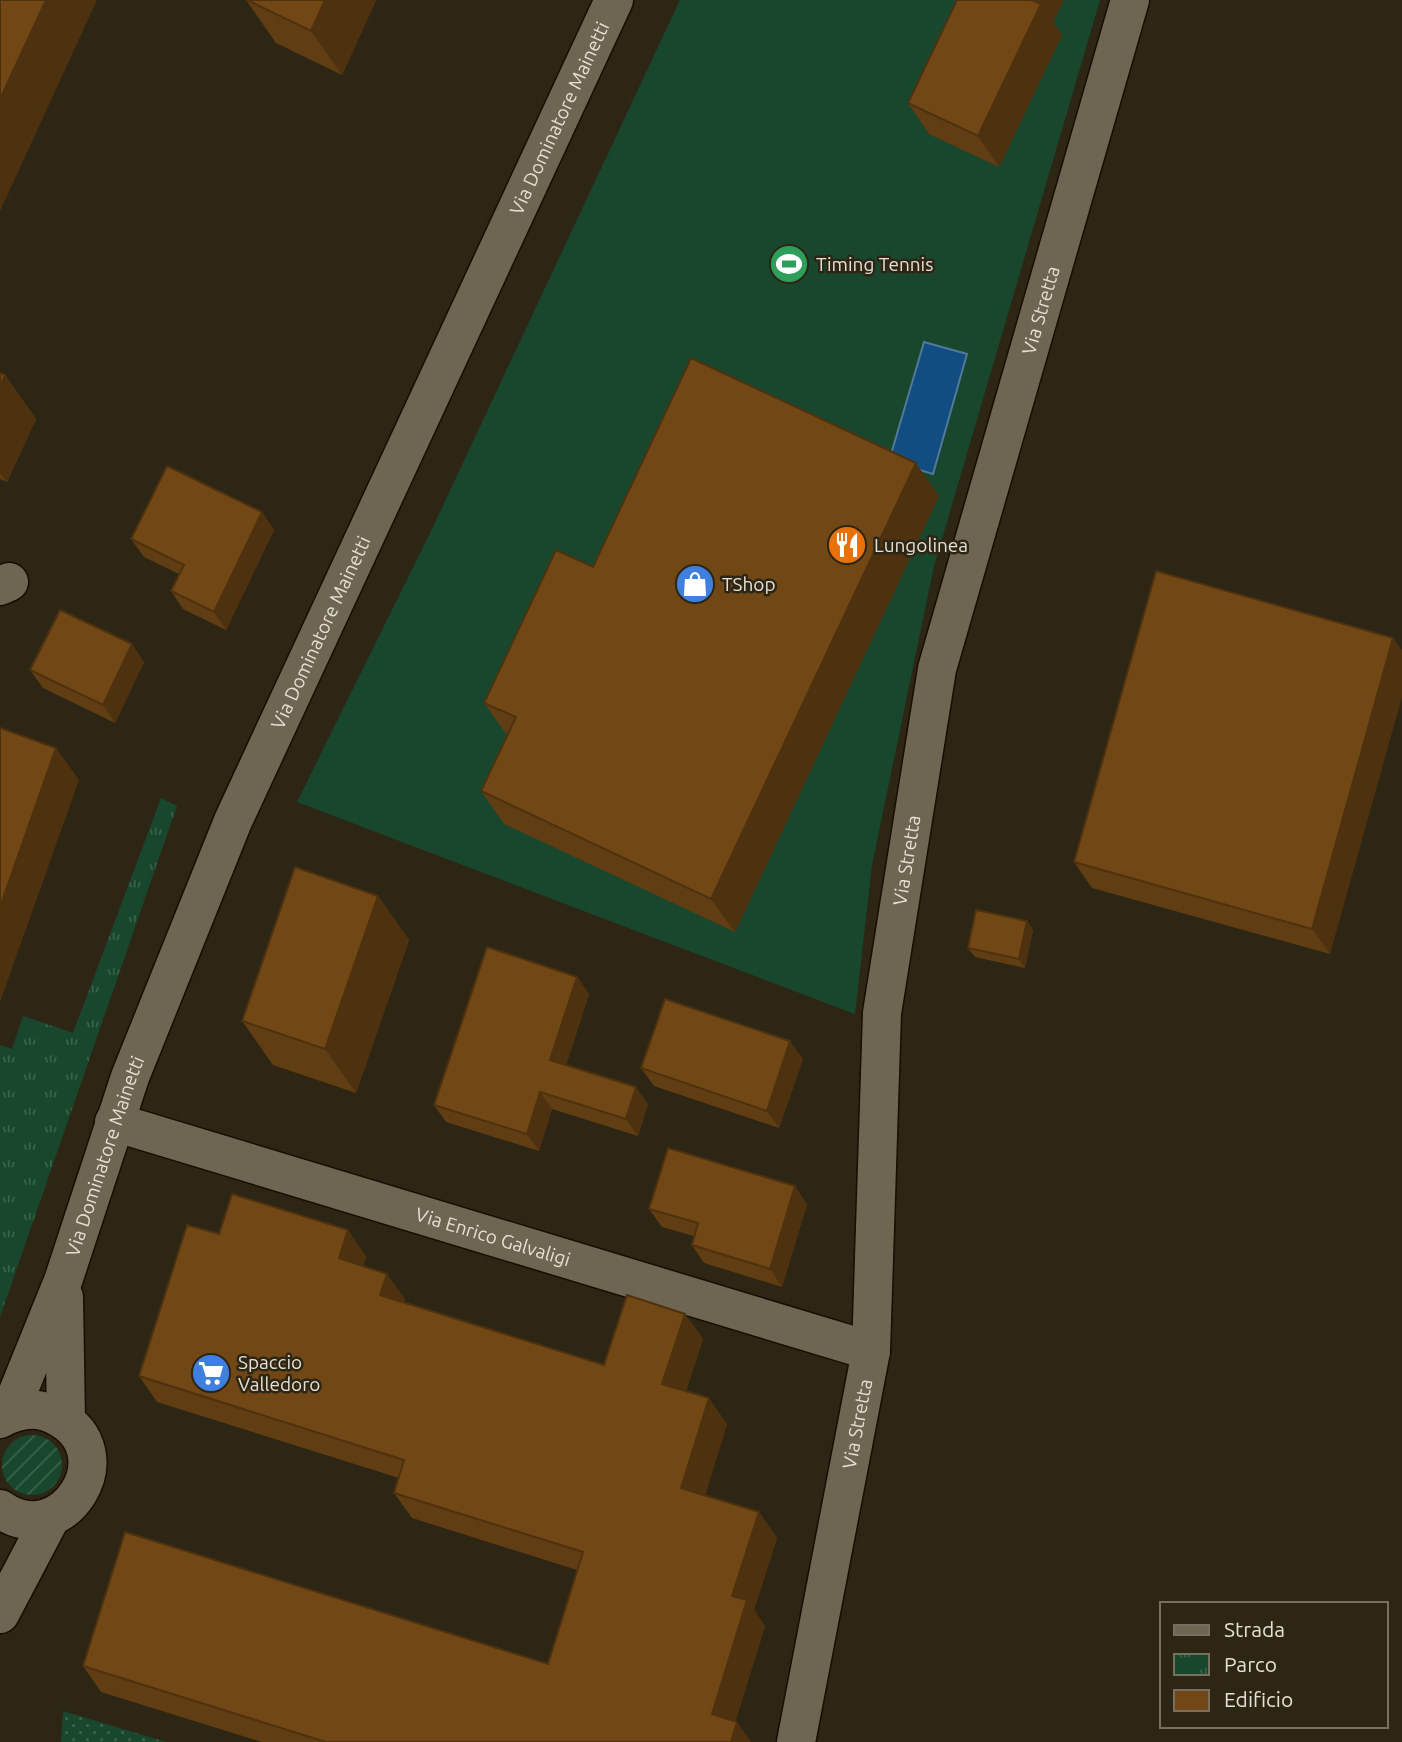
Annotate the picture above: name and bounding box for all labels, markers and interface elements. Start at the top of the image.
street label: Via Dominatore Mainetti [505,18,613,218]
sports icon: Timing Tennis [768,243,810,285]
place label: Timing Tennis [816,253,933,275]
street label: Via Stretta [1017,263,1064,357]
restaurant icon: Lungolinea [826,524,868,566]
street label: Via Dominatore Mainetti [266,533,375,732]
place label: Lungolinea [874,534,968,556]
shop icon: TShop [674,563,716,605]
place label: TShop [722,573,776,595]
street label: Via Stretta [888,813,924,907]
street label: Via Dominatore Mainetti [61,1053,148,1259]
street label: Via Enrico Galvaligi [413,1203,573,1270]
place label: Spaccio Valledoro [238,1351,320,1395]
supermarket icon: Spaccio Valledoro [190,1352,232,1394]
street label: Via Stretta [838,1377,876,1471]
legend [1160,1602,1388,1728]
text: Strada [1224,1617,1285,1641]
text: Parco [1224,1652,1277,1676]
text: Edificio [1224,1687,1293,1711]

